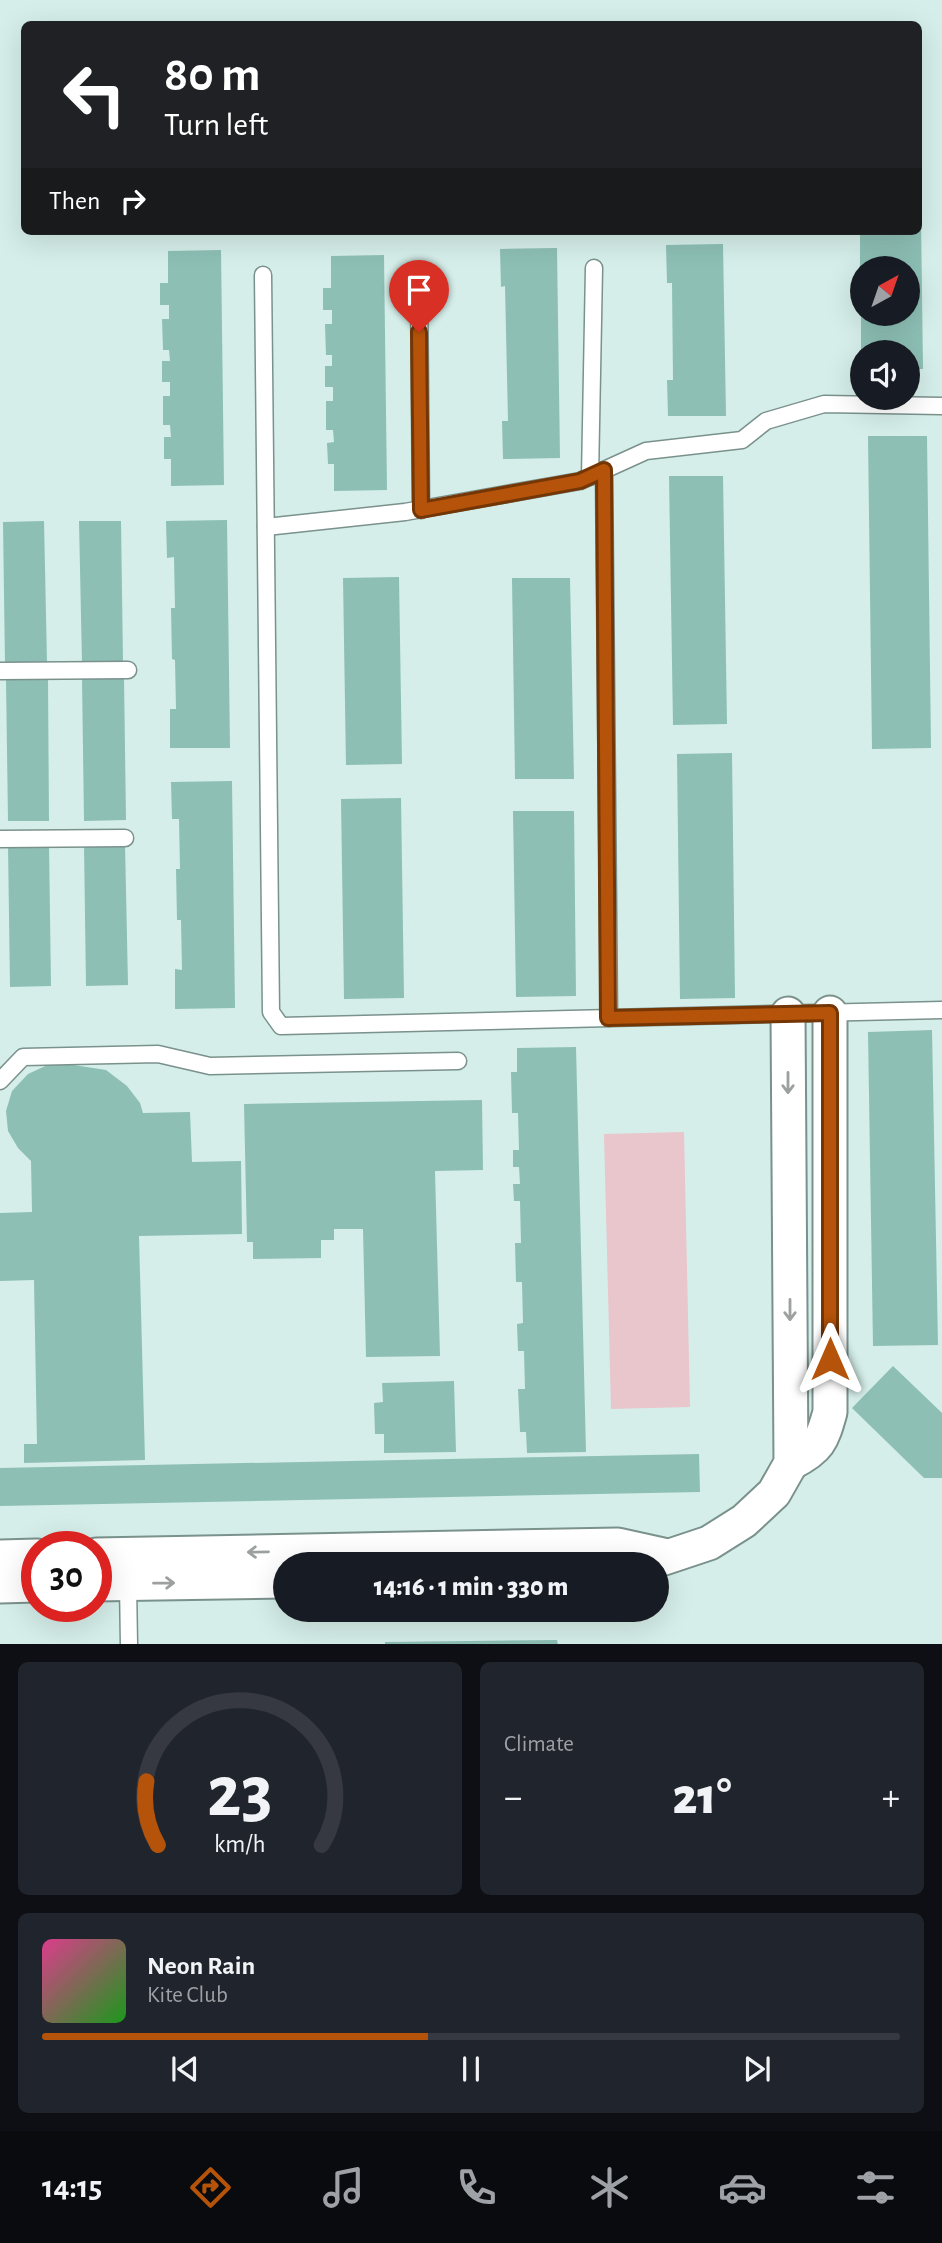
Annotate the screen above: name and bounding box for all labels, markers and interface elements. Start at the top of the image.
icon: left [49,49,140,140]
text: 80 m [164,51,261,100]
text: Turn left [164,109,268,141]
icon: right [114,182,152,220]
text: Then [49,188,100,214]
north arrow [850,256,920,326]
map controls [850,256,920,410]
pin [389,260,449,332]
icon: arrive [400,271,438,309]
button: sound [850,340,920,410]
one-way arrow [781,1071,795,1094]
one-way arrow [783,1298,797,1321]
position arrow [793,1322,867,1396]
speed limit sign: 30 [21,1531,112,1622]
one-way arrow [247,1545,270,1559]
text: 14:16 · 1 min · 330 m [374,1574,568,1600]
one-way arrow [153,1576,176,1590]
text: Climate [504,1733,574,1756]
text: 23 [207,1757,273,1830]
text: 21° [672,1771,732,1823]
text: − [504,1779,522,1817]
text: + [882,1779,900,1817]
text: km/h [214,1831,266,1856]
text: Neon Rain [147,1953,255,1979]
text: Kite Club [147,1984,228,2007]
icon: previous [166,2050,204,2088]
icon: pause [452,2050,490,2088]
icon: next [738,2050,776,2088]
icon: directions [186,2163,235,2212]
icon: music [319,2163,368,2212]
icon: phone [452,2163,501,2212]
icon: climate [585,2163,634,2212]
icon: car [718,2163,767,2212]
icon: filters [851,2163,900,2212]
text: 14:15 [42,2171,102,2203]

